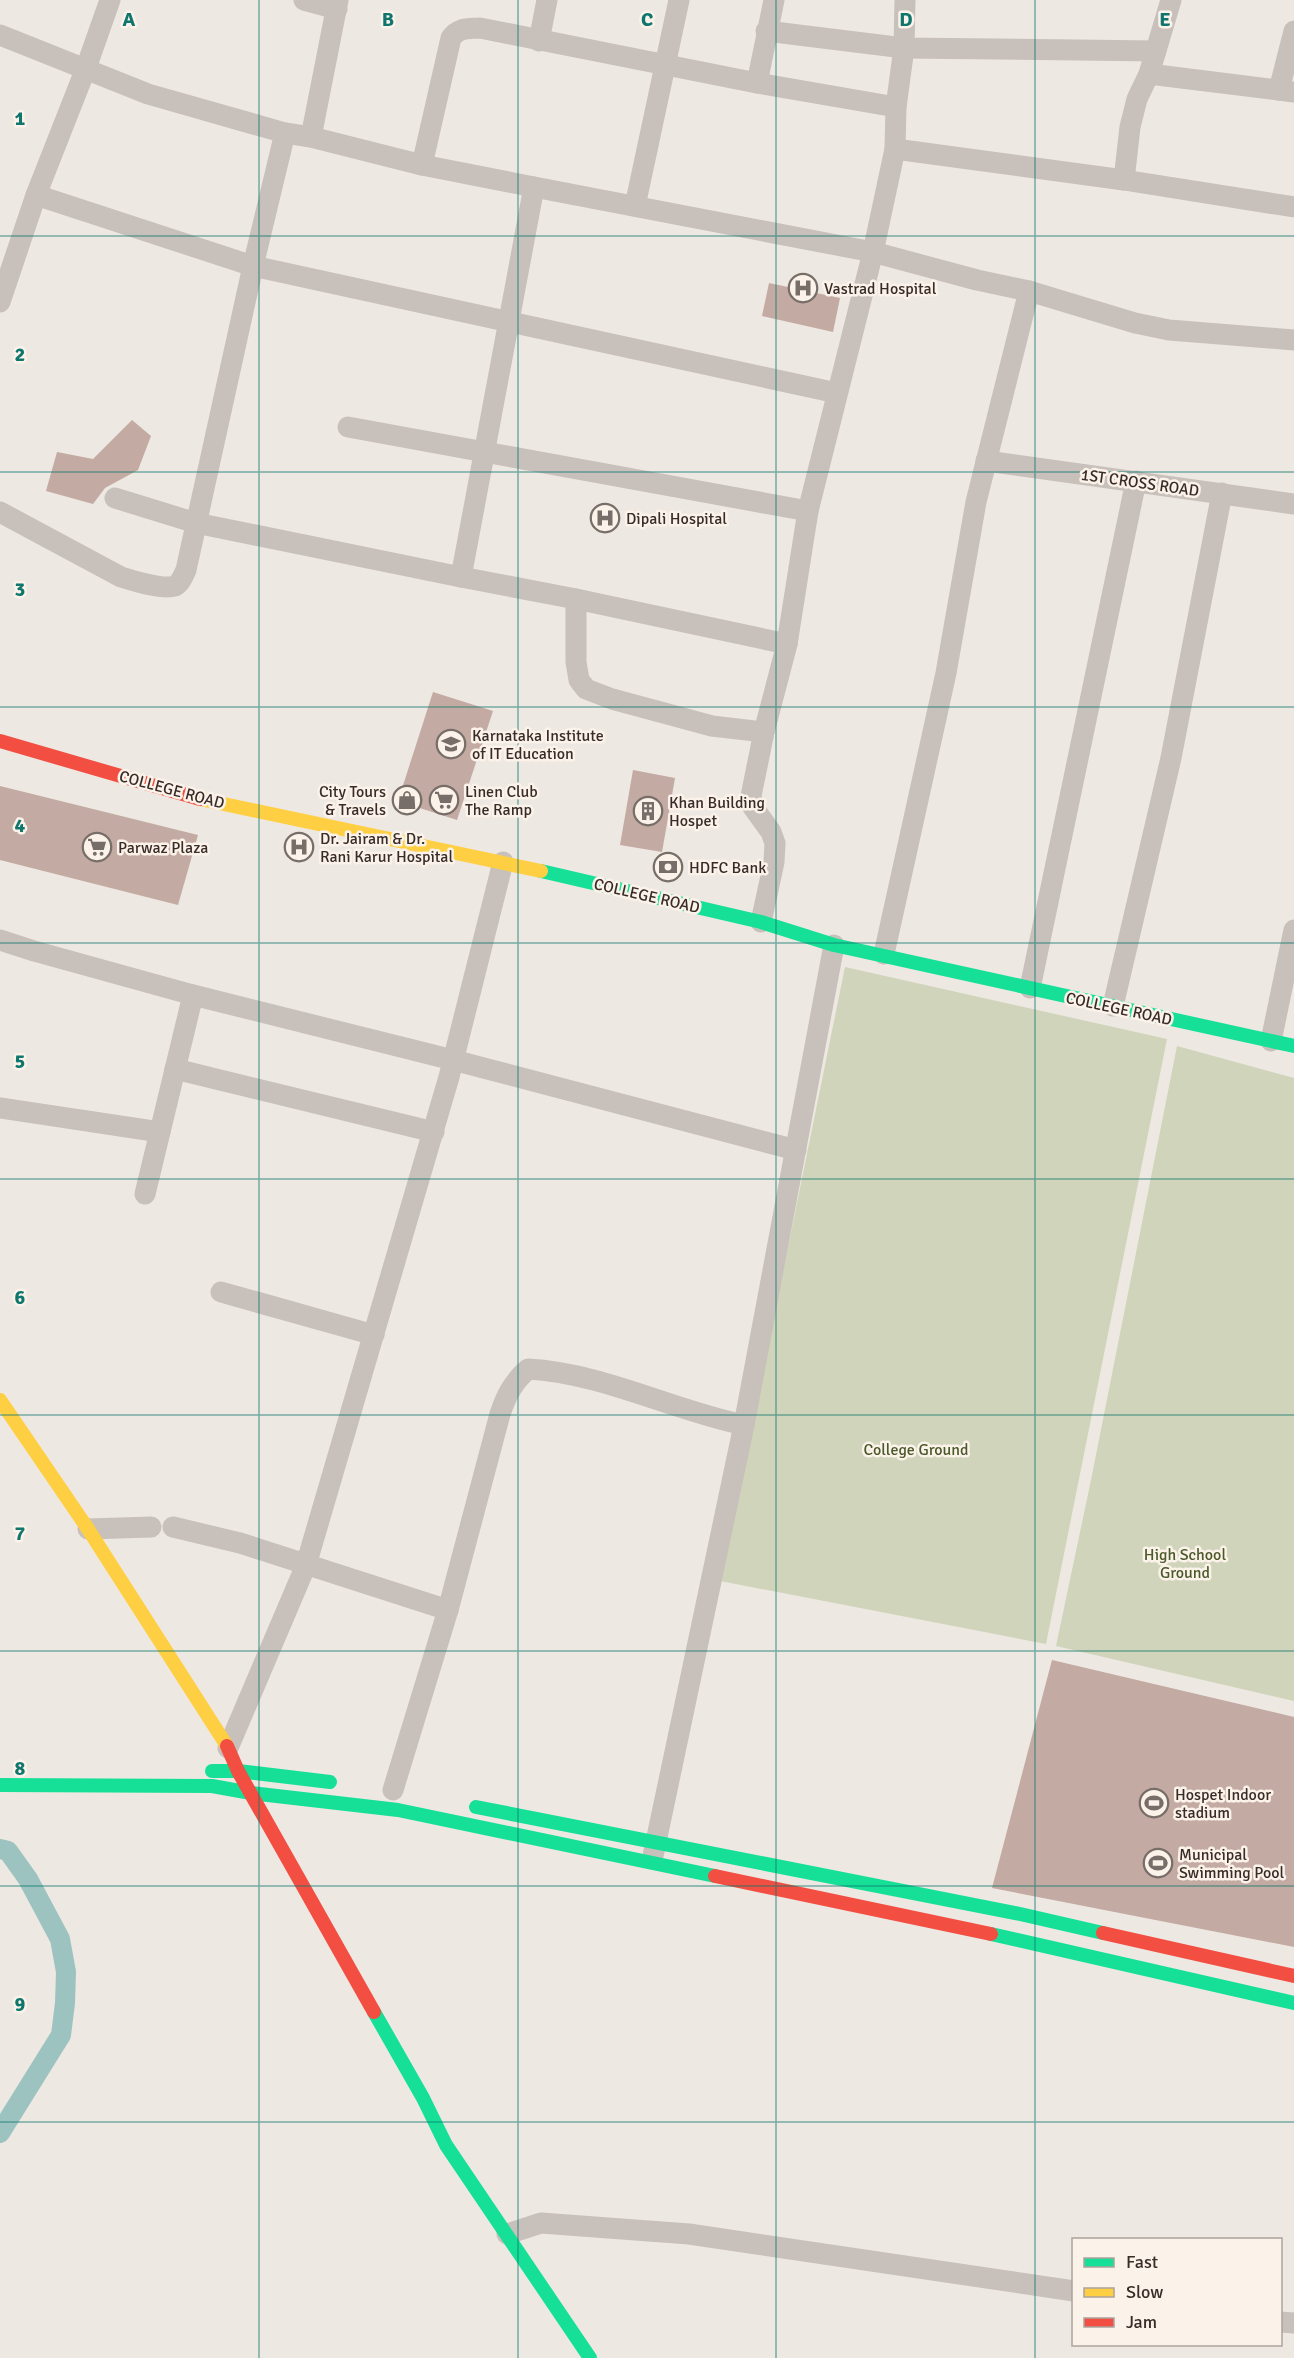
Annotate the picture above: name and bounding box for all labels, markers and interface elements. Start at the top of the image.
text: A [123,7,136,32]
text: B [382,7,394,32]
text: C [641,7,653,32]
text: D [899,7,913,32]
text: E [1159,7,1171,32]
text: 1 [15,106,26,131]
hospital icon: Vastrad Hospital [787,272,819,304]
place label: Vastrad Hospital [824,279,937,299]
text: 2 [15,342,25,367]
street label: 1ST CROSS ROAD [1079,465,1200,501]
hospital icon: Dipali Hospital [589,502,621,534]
place label: Dipali Hospital [626,509,727,529]
text: 3 [15,577,25,602]
place label: Karnataka Institute of IT Education [472,726,604,764]
school or university icon: Karnataka Institute of IT Education [435,728,467,760]
street label: COLLEGE ROAD [117,766,227,814]
place label: City Tours & Travels [319,782,386,820]
place label: Linen Club The Ramp [465,782,538,820]
shop icon: City Tours & Travels [391,784,423,816]
supermarket icon: Linen Club The Ramp [428,784,460,816]
place label: Khan Building Hospet [669,793,765,831]
building icon: Khan Building Hospet [632,795,664,827]
text: 4 [15,813,26,838]
place label: Dr. Jairam & Dr. Rani Karur Hospital [320,829,453,867]
supermarket icon: Parwaz Plaza [81,831,113,863]
hospital icon: Dr. Jairam & Dr. Rani Karur Hospital [283,831,315,863]
place label: Parwaz Plaza [118,838,208,858]
bank icon: HDFC Bank [652,851,684,883]
place label: HDFC Bank [689,858,766,878]
street label: COLLEGE ROAD [592,874,702,918]
street label: COLLEGE ROAD [1064,988,1174,1030]
text: 5 [15,1049,25,1074]
text: 6 [15,1285,26,1310]
park label: College Ground [863,1440,969,1460]
text: 7 [15,1521,26,1546]
park label: High School Ground [1144,1545,1226,1583]
text: 8 [15,1756,26,1781]
place label: Hospet Indoor stadium [1175,1785,1271,1823]
sports icon: Hospet Indoor stadium [1138,1787,1170,1819]
place label: Municipal Swimming Pool [1179,1845,1285,1883]
sports icon: Municipal Swimming Pool [1142,1847,1174,1879]
text: 9 [15,1992,26,2017]
legend [1072,2238,1282,2346]
text: Fast [1126,2251,1158,2273]
text: Slow [1126,2281,1163,2303]
text: Jam [1126,2311,1157,2333]

